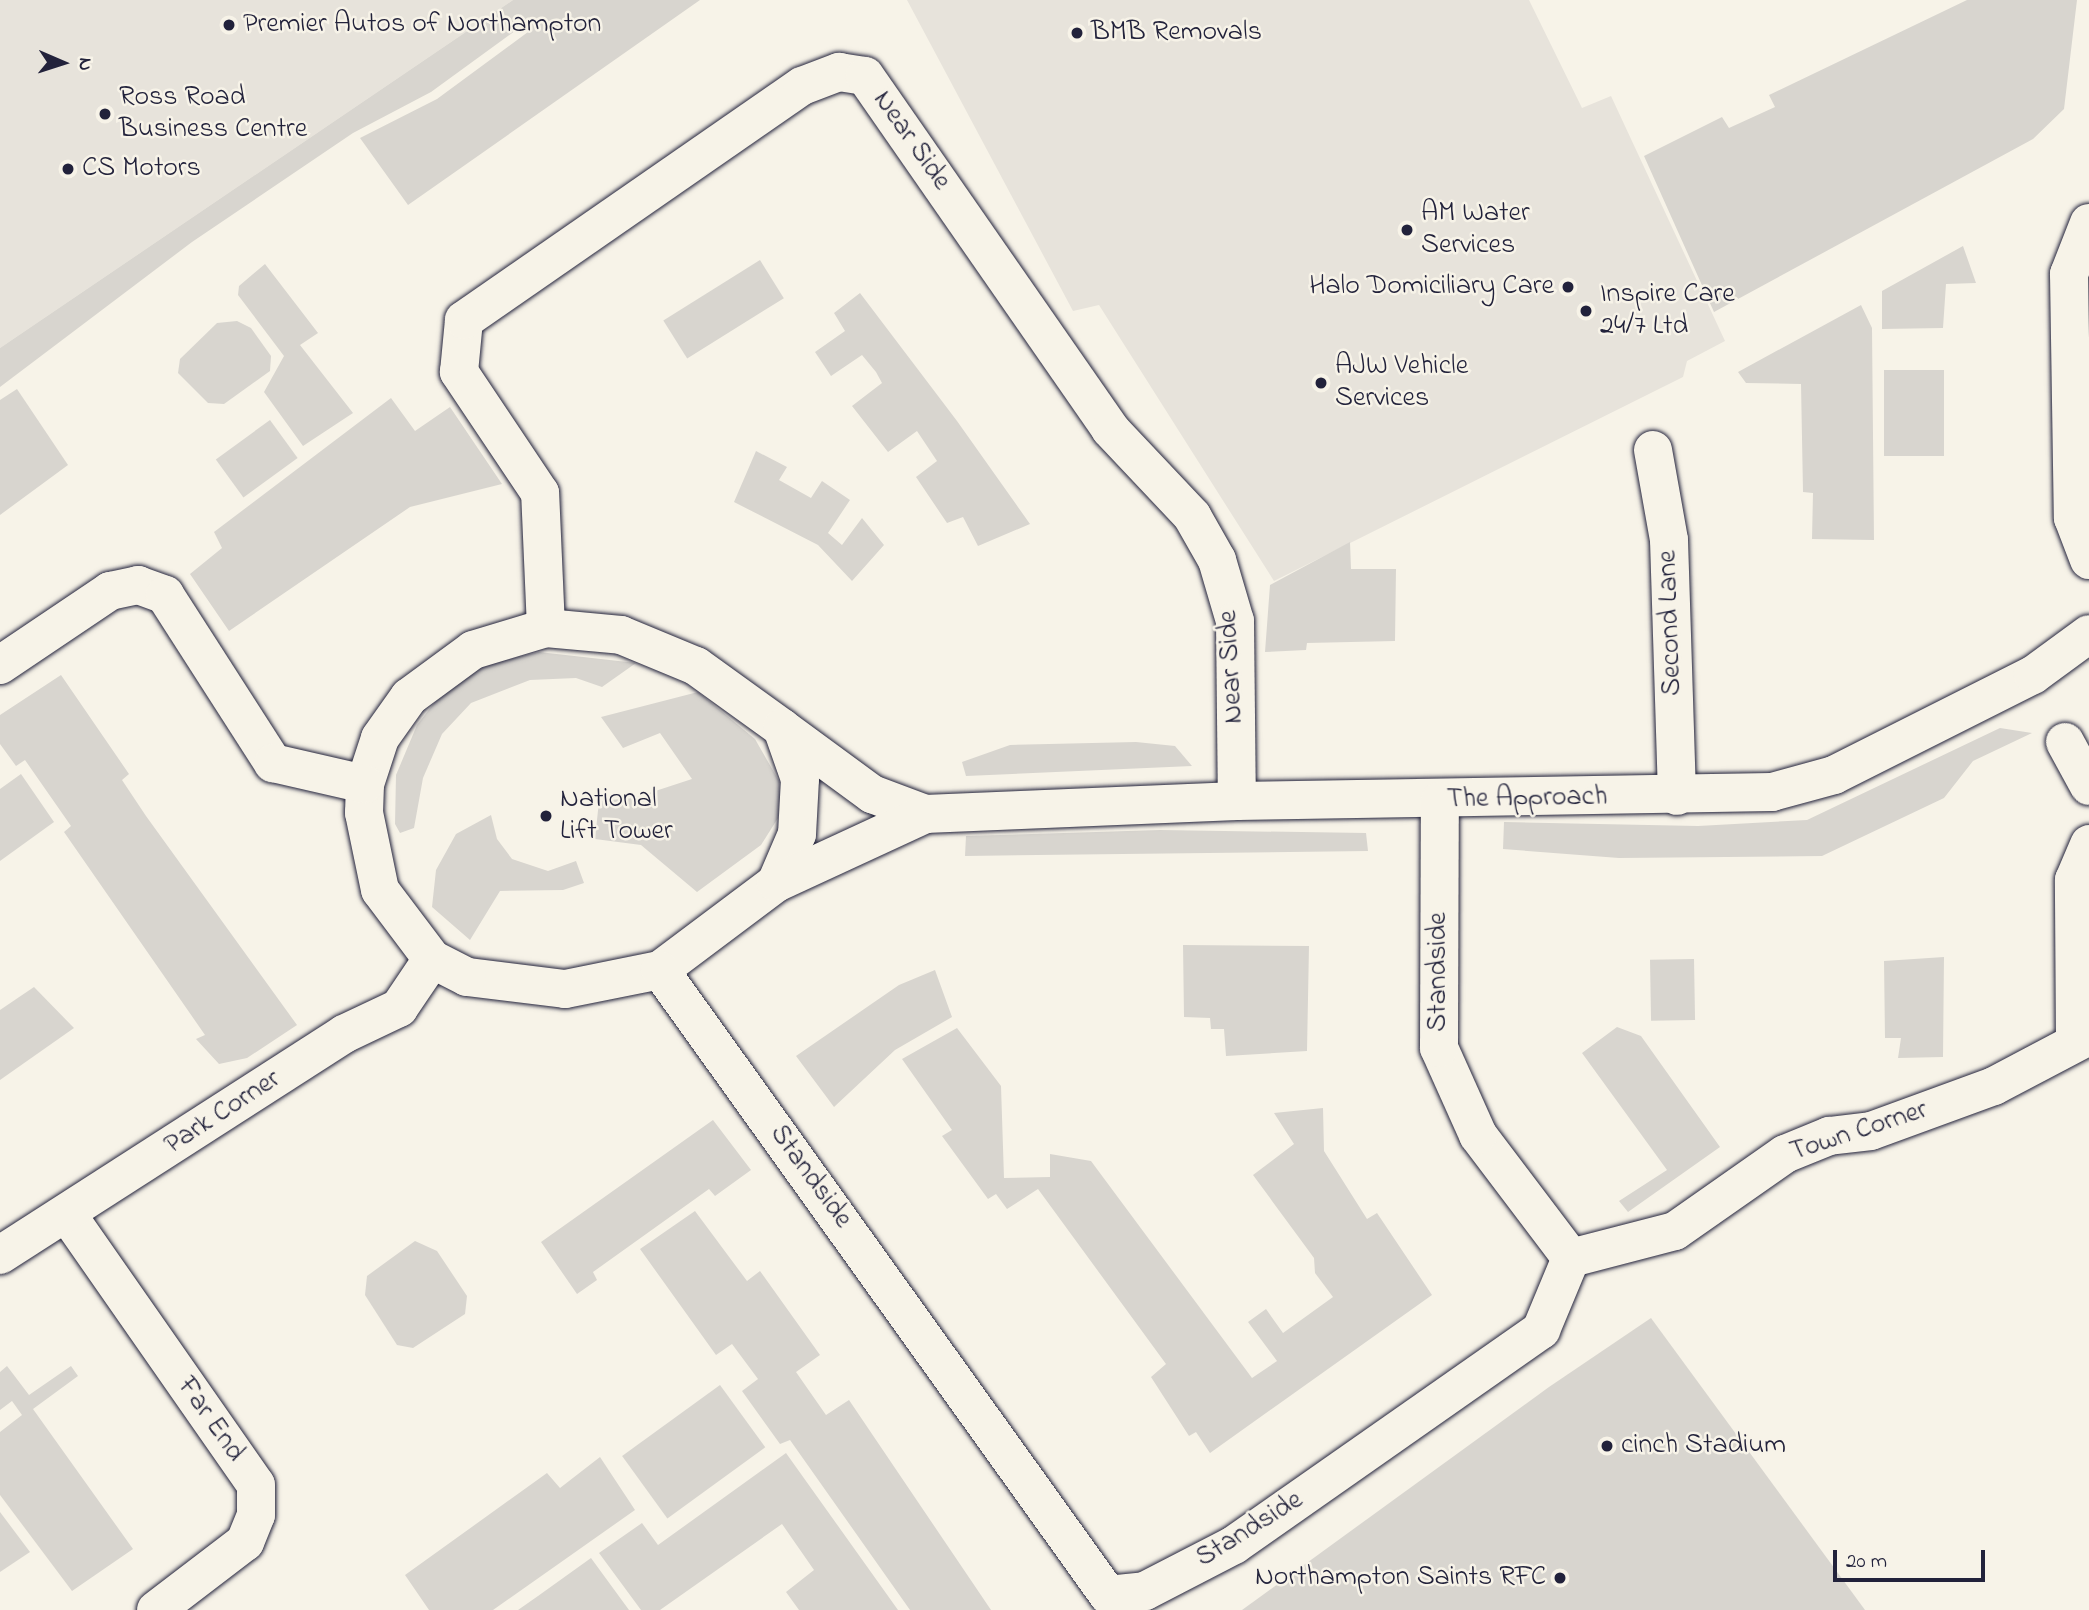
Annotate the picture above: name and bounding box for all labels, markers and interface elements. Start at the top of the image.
place label: Premier Autos of Northampton [243,8,601,42]
place label: BMB Removals [1091,16,1262,50]
marker: Premier Autos of Northampton [221,17,237,33]
marker: BMB Removals [1069,25,1085,41]
north arrow [28,28,98,98]
text: N [71,57,98,71]
place label: Ross Road Business Centre [119,81,307,147]
street label: Near Side [865,85,957,197]
marker: Ross Road Business Centre [97,106,113,122]
place label: CS Motors [82,152,201,186]
marker: CS Motors [60,161,76,177]
place label: AM Water Services [1421,197,1530,263]
marker: AM Water Services [1399,222,1415,238]
place label: Halo Domiciliary Care [1309,270,1554,304]
place label: Inspire Care 24/7 Ltd [1600,278,1735,344]
marker: Halo Domiciliary Care [1560,279,1576,295]
marker: Inspire Care 24/7 Ltd [1578,303,1594,319]
place label: AJW Vehicle Services [1335,350,1468,416]
marker: AJW Vehicle Services [1313,375,1329,391]
street label: Second Lane [1652,550,1690,696]
street label: Near Side [1212,609,1252,725]
street label: The Approach [1446,781,1608,817]
place label: National Lift Tower [560,783,673,849]
marker: National Lift Tower [538,808,554,824]
street label: Standside [1422,912,1456,1032]
street label: Park Corner [159,1063,287,1163]
street label: Town Corner [1786,1094,1932,1170]
street label: Standside [761,1119,859,1235]
street label: Far End [169,1371,251,1469]
place label: cinch Stadium [1621,1429,1786,1463]
marker: cinch Stadium [1599,1438,1615,1454]
street label: Standside [1190,1484,1310,1576]
scale bar [1837,1536,1989,1580]
text: 20 m [1846,1547,1887,1577]
place label: Northampton Saints RFC [1255,1561,1546,1595]
marker: Northampton Saints RFC [1552,1570,1568,1586]

